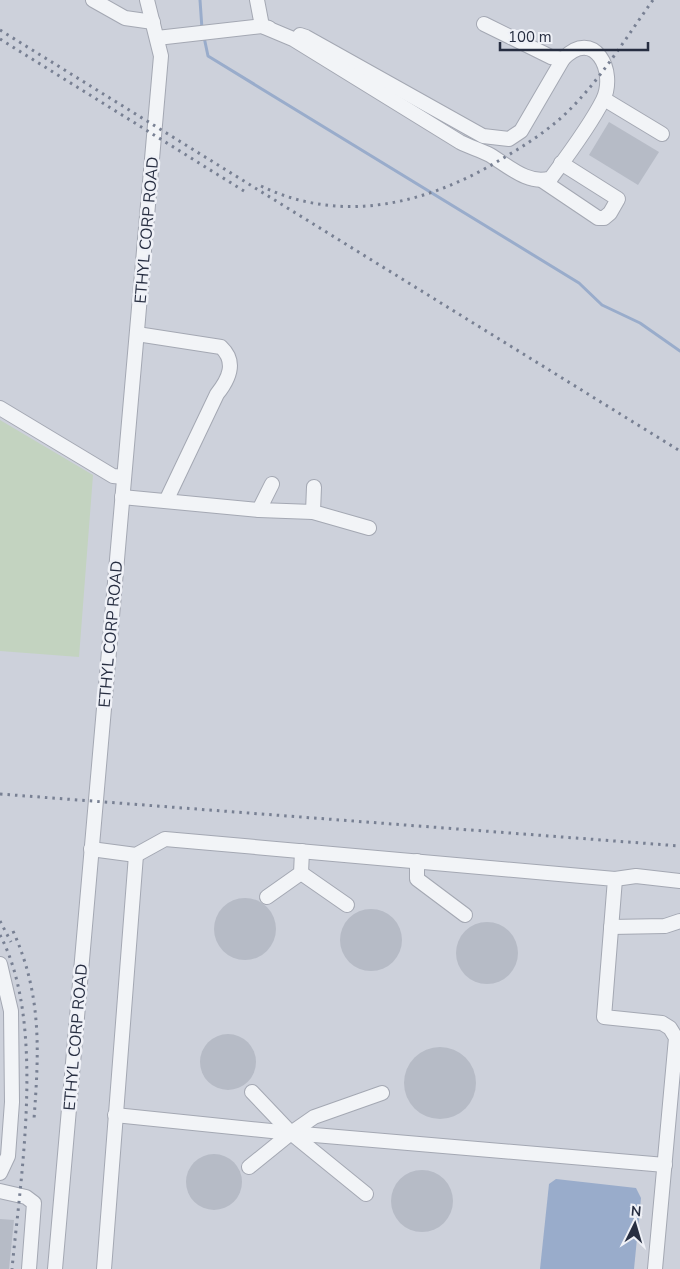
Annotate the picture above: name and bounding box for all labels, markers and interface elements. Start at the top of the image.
scale bar [500,20,648,52]
text: 100 m [508,27,552,47]
street label: ETHYL CORP ROAD [130,156,164,304]
street label: ETHYL CORP ROAD [94,560,128,708]
street label: ETHYL CORP ROAD [59,963,93,1111]
north arrow [610,1199,660,1249]
text: N [630,1202,642,1221]

